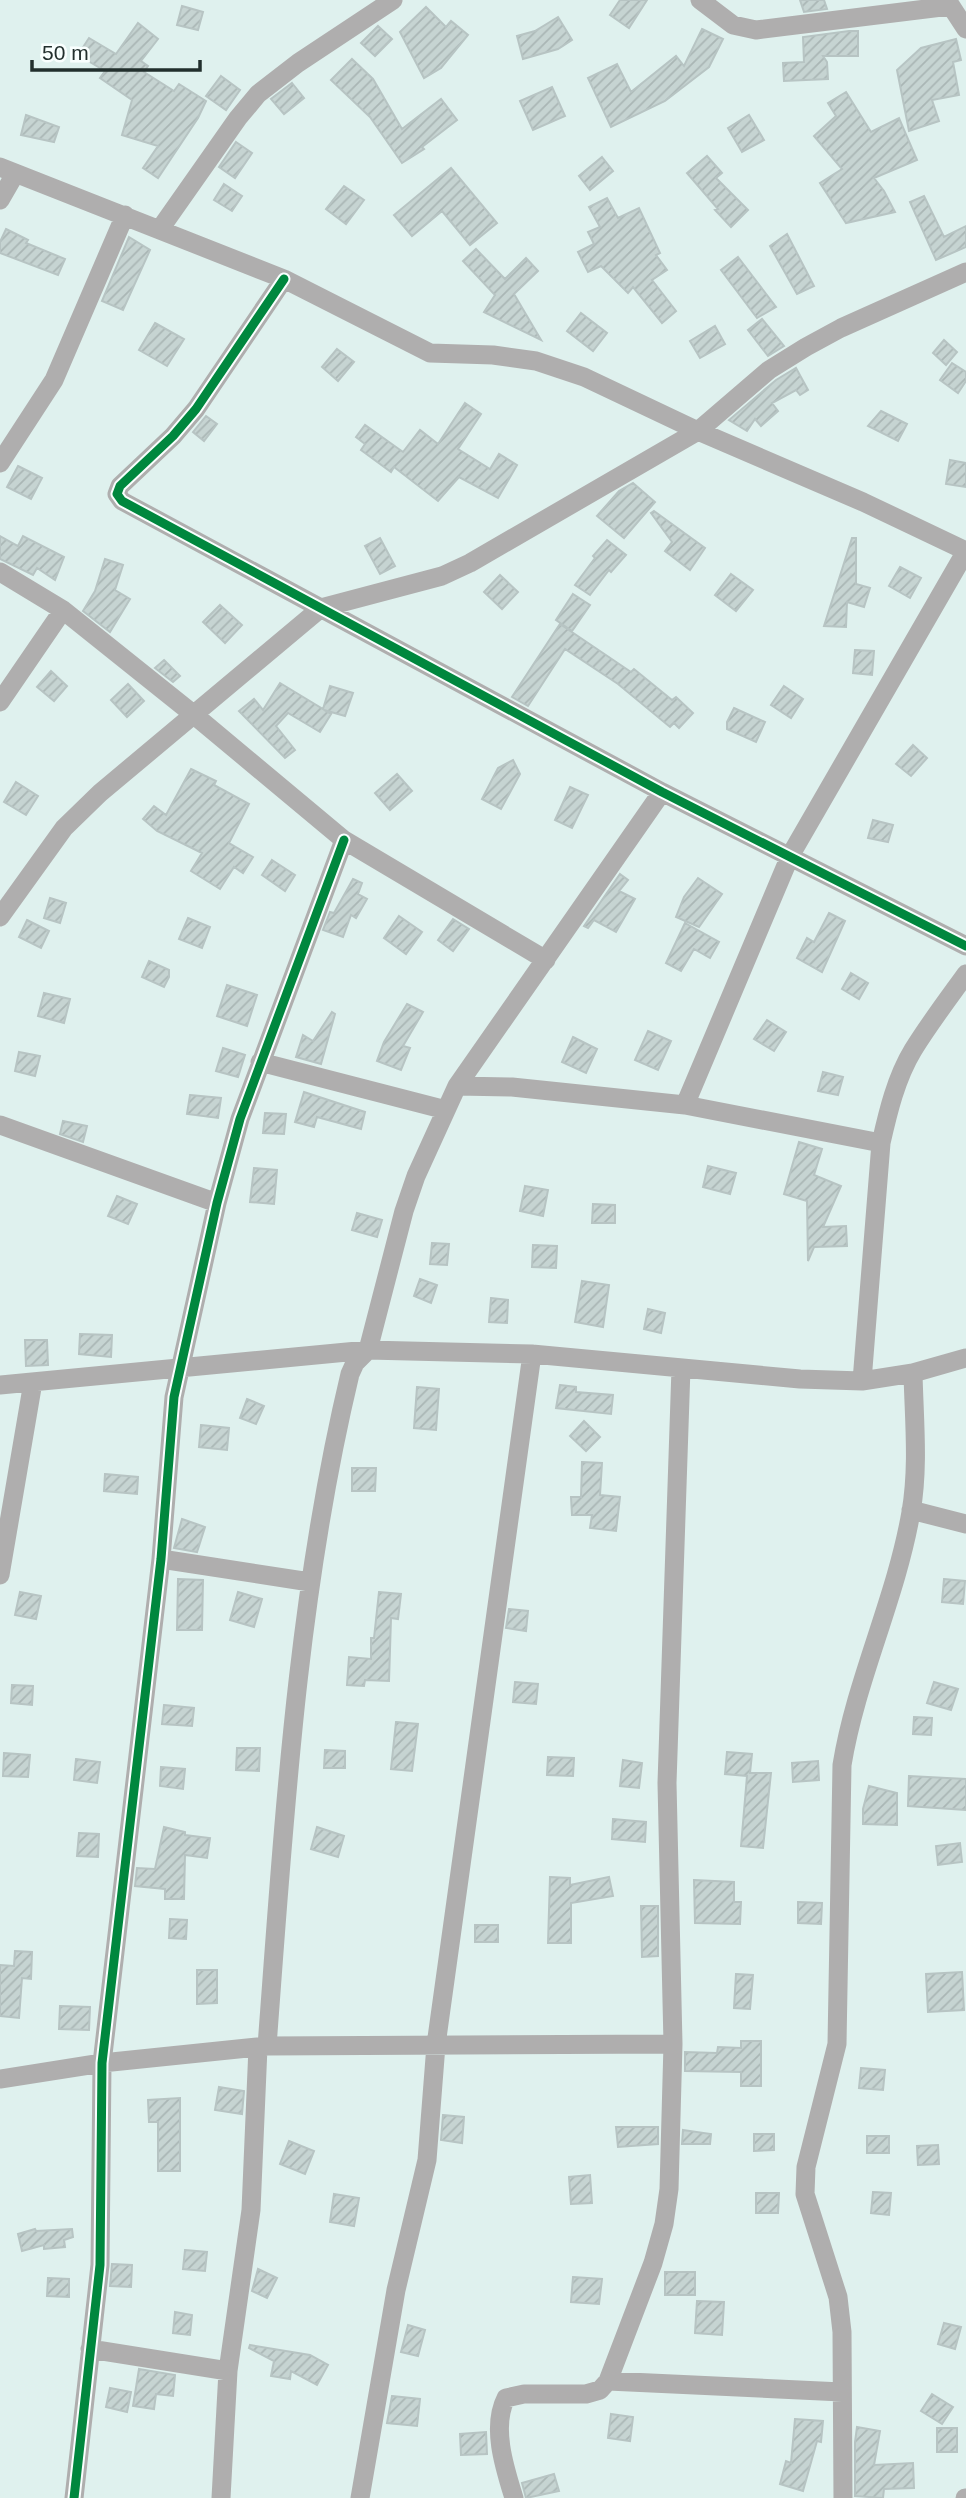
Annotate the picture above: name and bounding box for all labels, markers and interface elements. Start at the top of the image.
scale bar [32,28,200,72]
text: 50 m [42,41,89,64]

